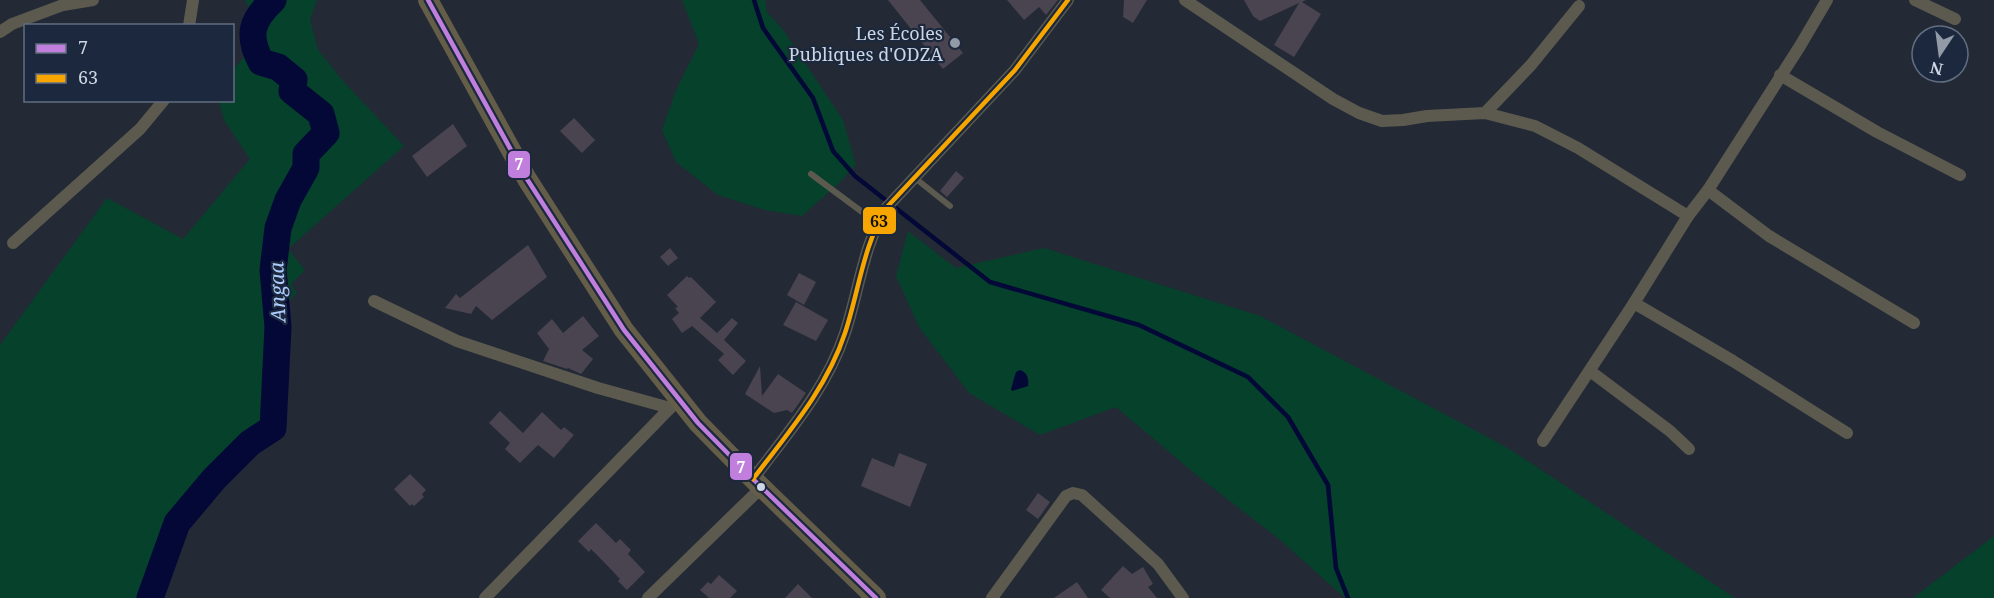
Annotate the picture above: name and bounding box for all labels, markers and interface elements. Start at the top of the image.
place label: Les Écoles Publiques d'ODZA [789,21,943,66]
legend [24,24,234,102]
north arrow [1910,24,1970,84]
text: 7 [78,35,88,59]
marker: Les Écoles Publiques d'ODZA [948,36,962,50]
text: N [1928,56,1945,81]
text: 63 [78,65,98,89]
line badge: 7 [507,150,531,179]
text: 7 [514,153,524,175]
line badge: 63 [862,206,897,235]
text: 63 [870,210,888,232]
water label: Angaa [262,261,292,325]
line badge: 7 [729,452,753,481]
text: 7 [736,456,746,478]
unlabelled marker [755,481,767,493]

